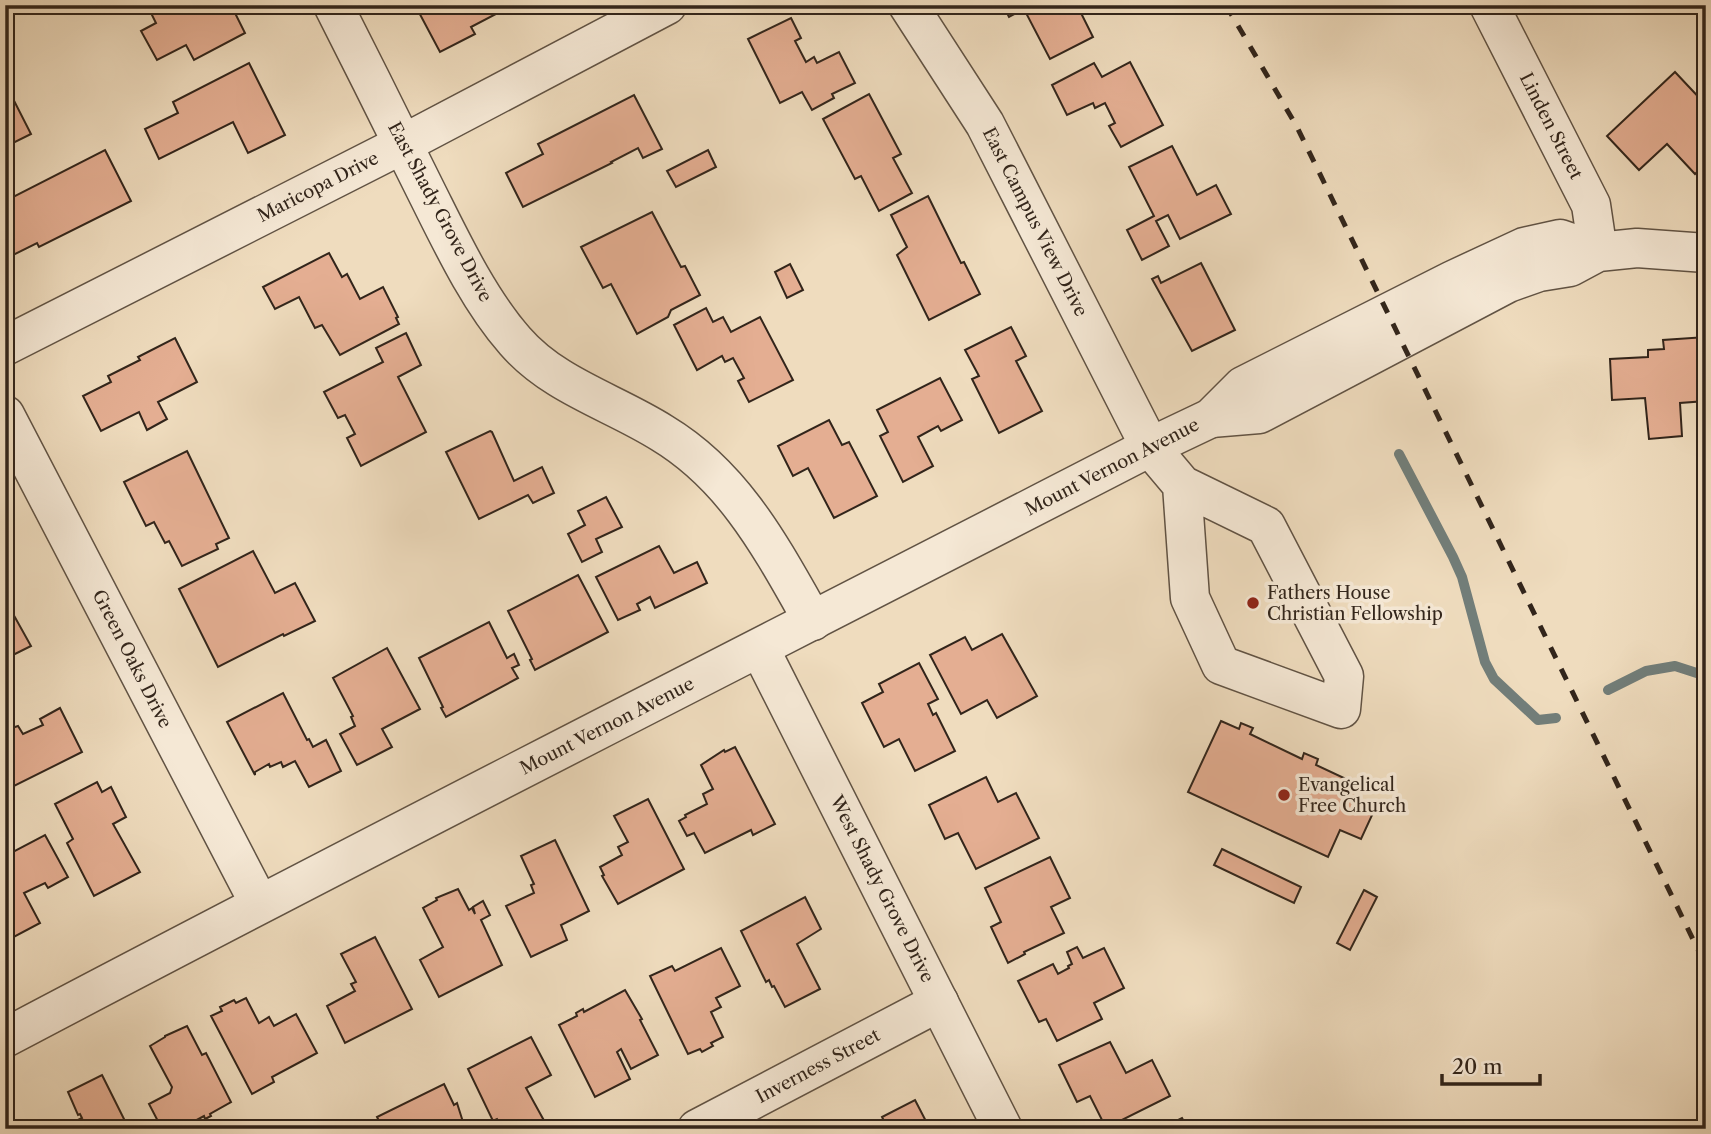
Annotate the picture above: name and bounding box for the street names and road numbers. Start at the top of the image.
street label: Linden Street [1515,69,1588,184]
street label: East Shady Grove Drive [383,118,497,306]
street label: East Campus View Drive [978,124,1092,320]
street label: Maricopa Drive [254,147,382,227]
street label: Mount Vernon Avenue [1021,414,1203,520]
street label: Green Oaks Drive [88,586,176,732]
street label: Mount Vernon Avenue [516,673,698,779]
street label: West Shady Grove Drive [825,791,939,986]
street label: Inverness Street [752,1024,884,1108]

